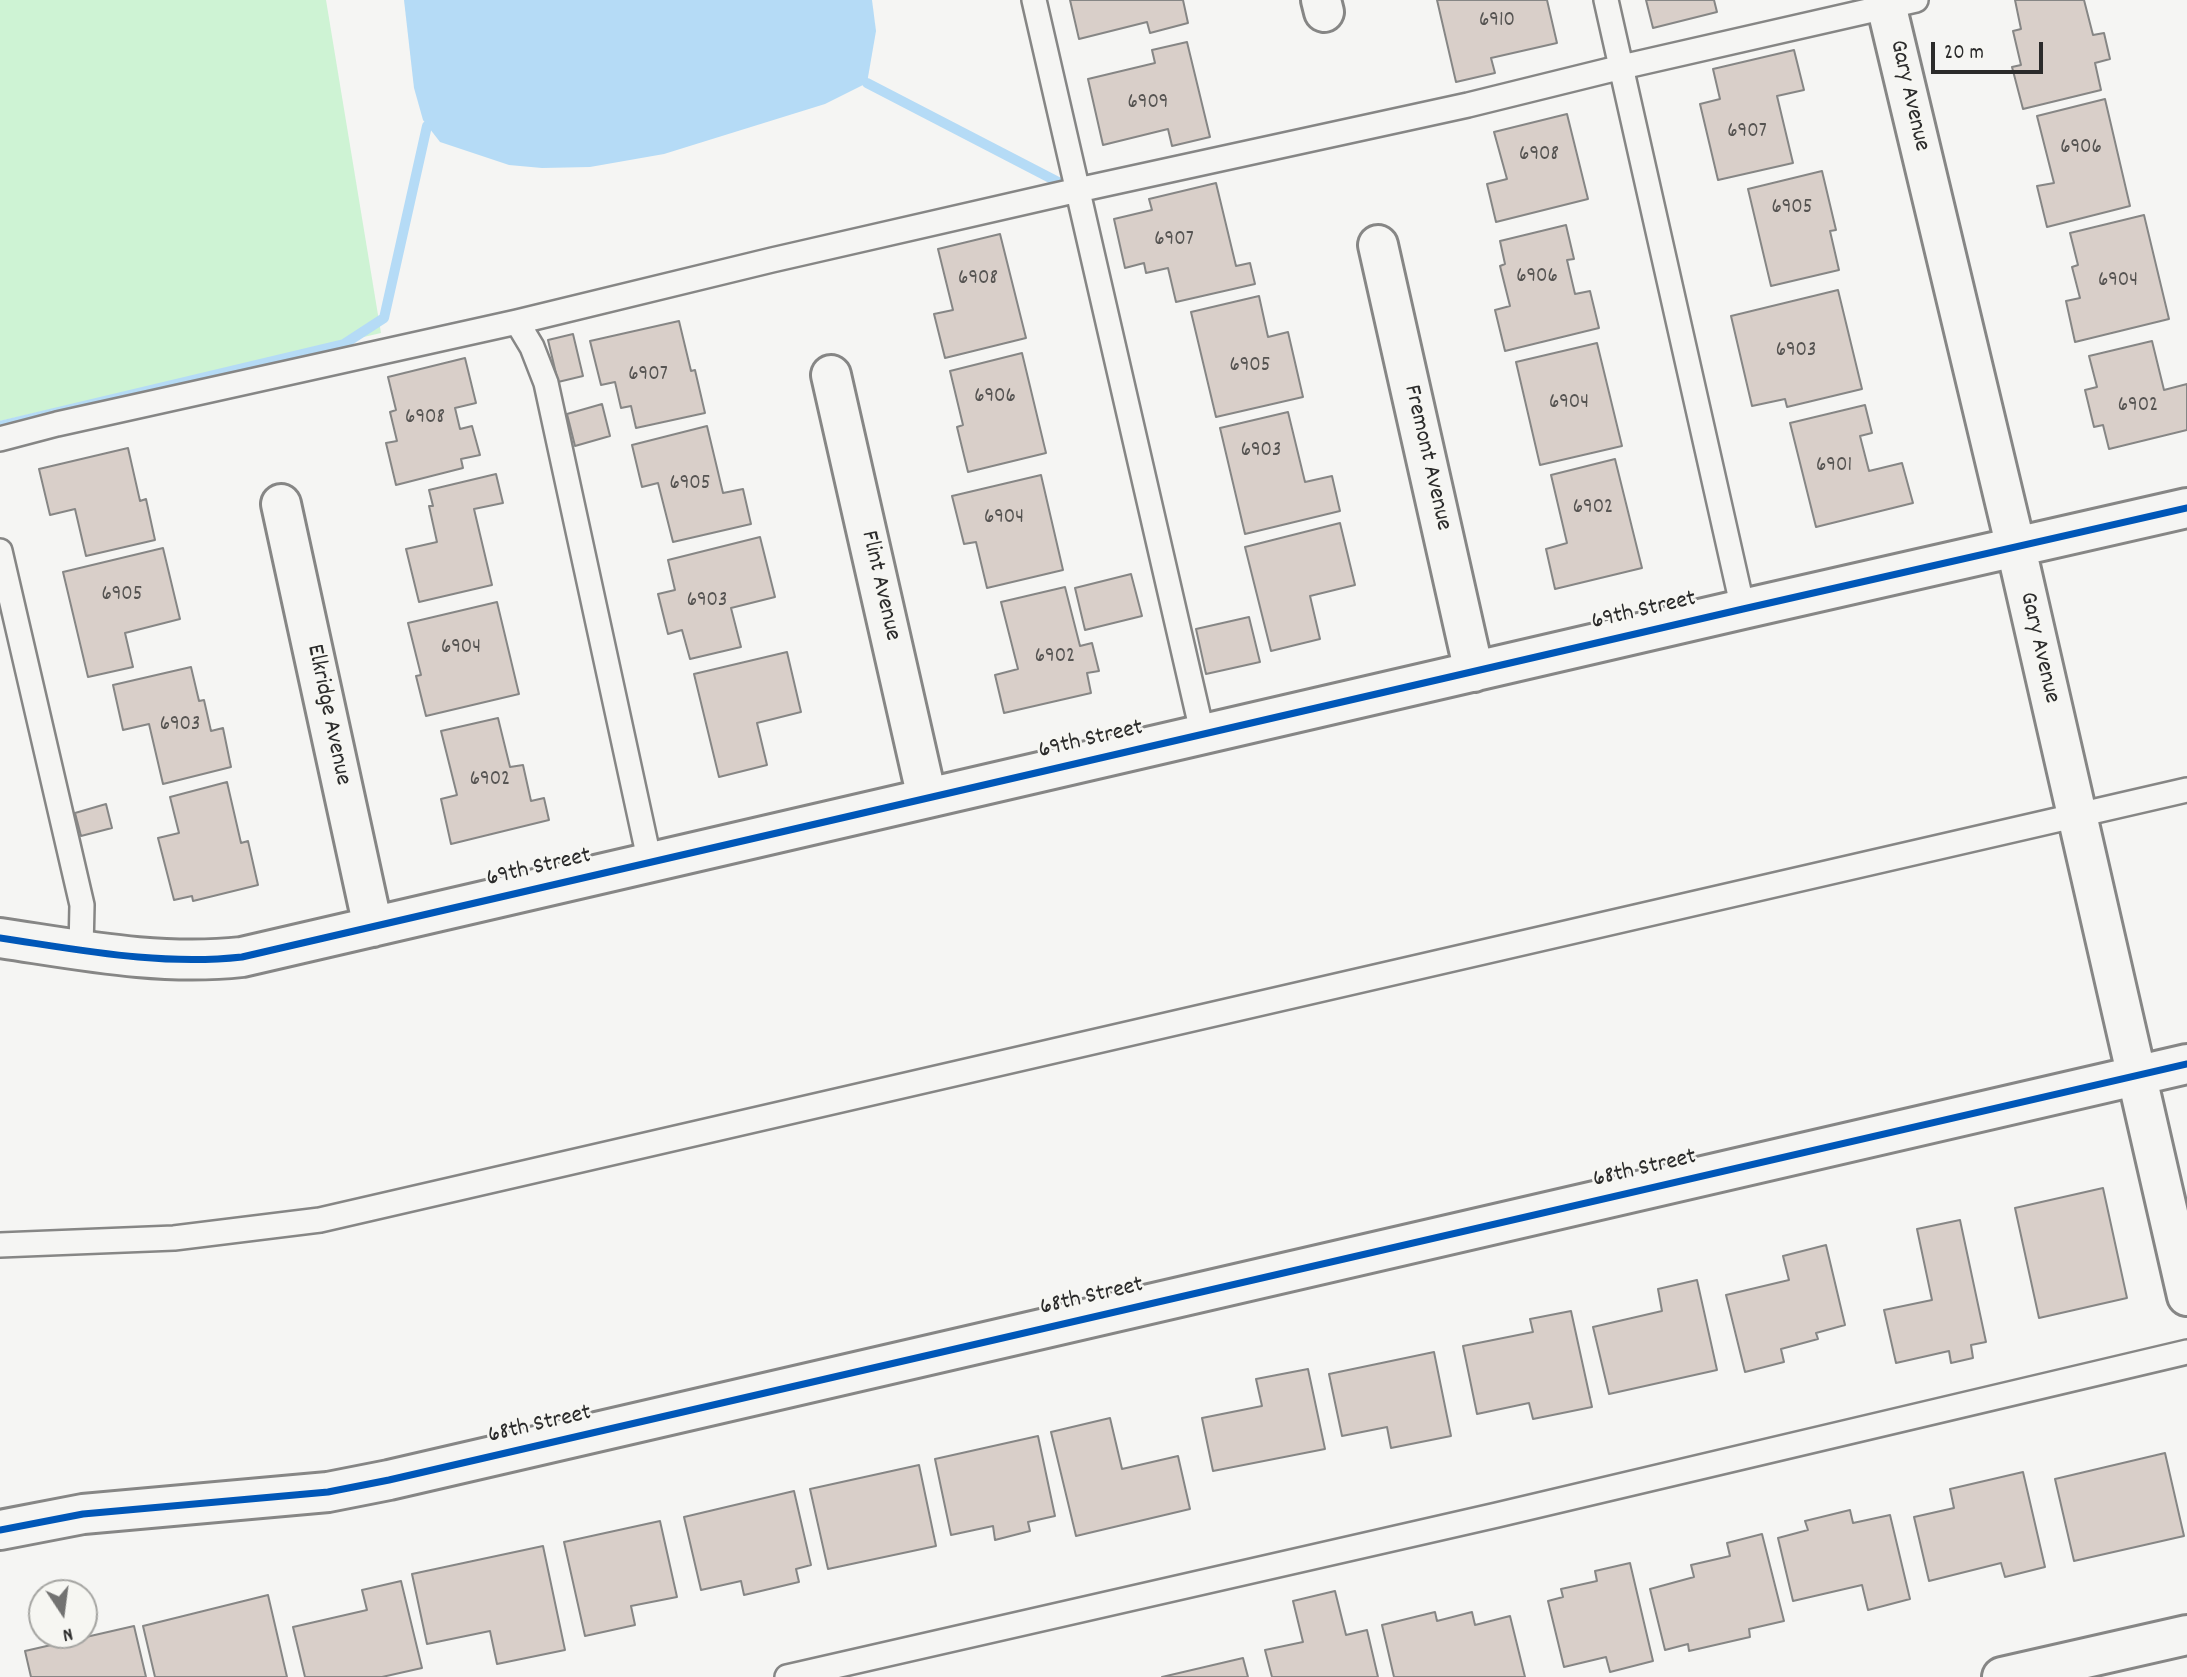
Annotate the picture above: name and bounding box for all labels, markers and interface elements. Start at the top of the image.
house number: 6910 [1479,9,1515,35]
scale bar [1935,28,2047,72]
street label: Gary Avenue [1881,38,1935,154]
text: 20 m [1944,39,1984,69]
house number: 6909 [1128,91,1168,117]
house number: 6907 [1727,120,1767,146]
house number: 6906 [2060,136,2102,162]
house number: 6908 [1519,143,1559,169]
house number: 6905 [1771,196,1813,222]
house number: 6907 [1154,228,1194,254]
house number: 6906 [1516,265,1558,291]
house number: 6908 [958,267,998,293]
house number: 6904 [2098,269,2138,295]
house number: 6903 [1776,339,1816,365]
house number: 6905 [1229,354,1271,380]
house number: 6907 [628,363,668,389]
street label: Fremont Avenue [1395,382,1457,534]
house number: 6906 [974,385,1016,411]
house number: 6904 [1549,391,1589,417]
house number: 6902 [2118,394,2158,420]
house number: 6908 [405,406,445,432]
house number: 6903 [1241,439,1281,465]
house number: 6901 [1816,454,1852,480]
house number: 6905 [669,472,711,498]
house number: 6902 [1573,496,1613,522]
house number: 6904 [984,506,1024,532]
street label: Flint Avenue [852,528,906,644]
house number: 6905 [101,583,143,609]
street label: 69th Street [1589,586,1699,638]
house number: 6903 [687,589,727,615]
street label: Gary Avenue [2011,590,2065,706]
house number: 6904 [441,636,481,662]
street label: Elkridge Avenue [298,642,356,788]
house number: 6902 [1035,645,1075,671]
house number: 6903 [160,713,200,739]
street label: 69th Street [1036,715,1146,767]
house number: 6902 [470,768,510,794]
street label: 69th Street [484,843,594,895]
street label: 68th Street [1591,1144,1699,1196]
street label: 68th Street [1038,1272,1146,1324]
street label: 68th Street [486,1400,594,1452]
north arrow [28,1579,98,1649]
text: N [60,1619,75,1647]

